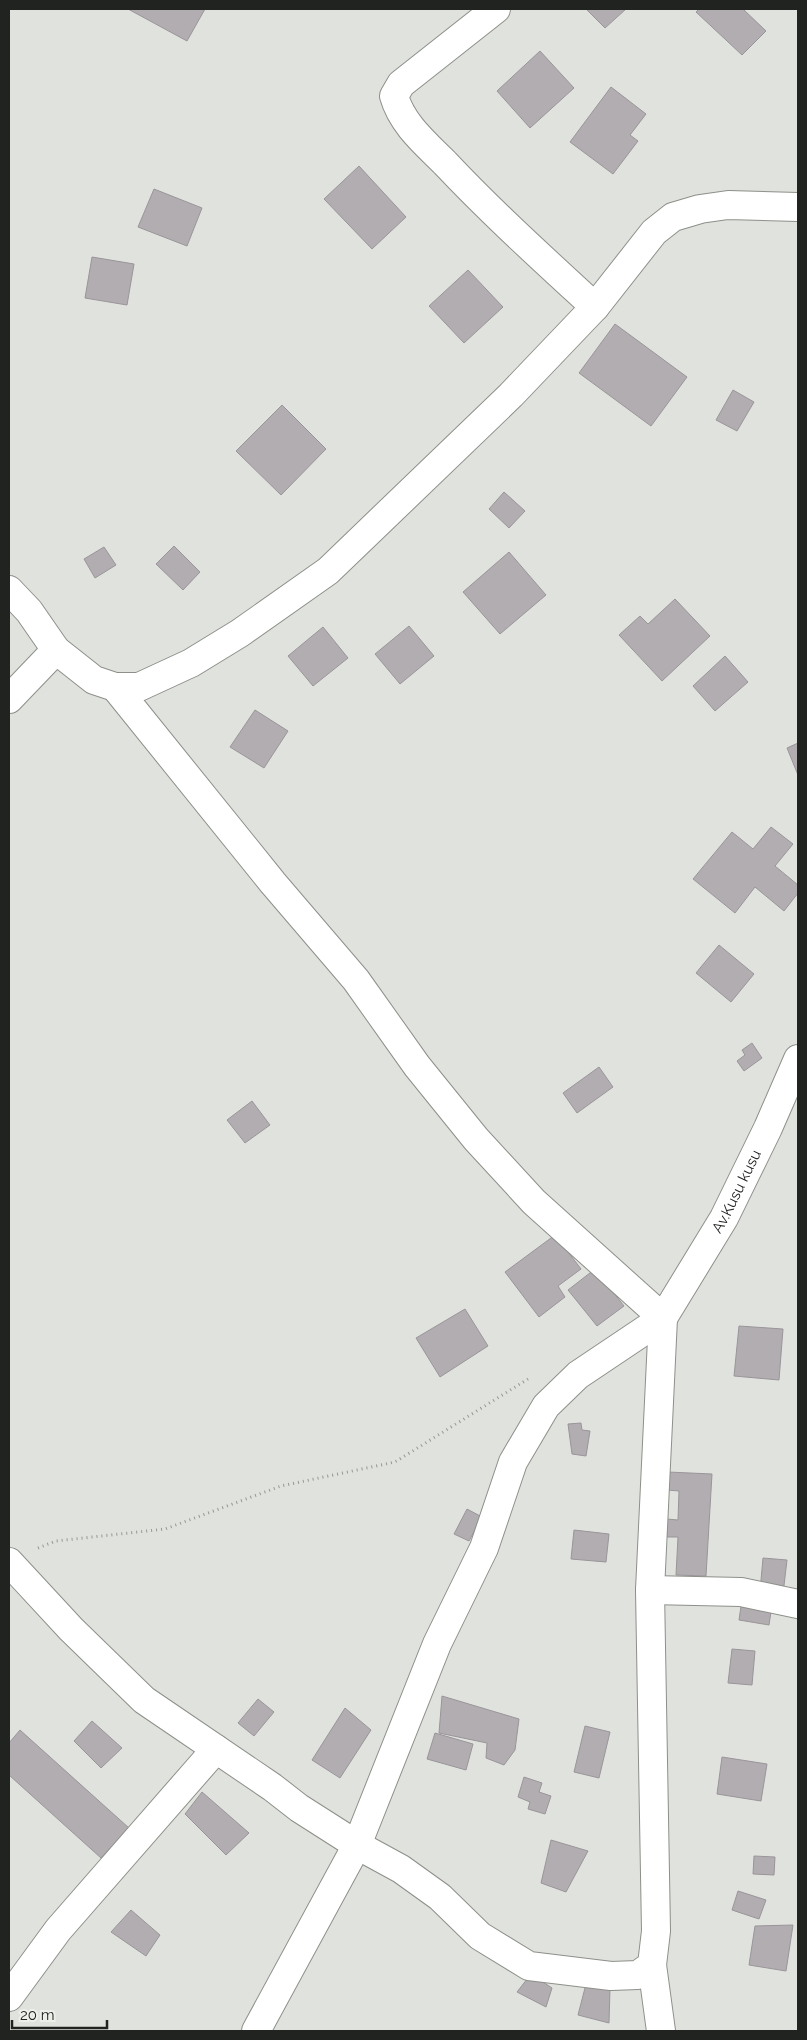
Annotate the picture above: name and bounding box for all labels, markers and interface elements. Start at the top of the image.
street label: Av.Kusu kusu [708,1147,765,1236]
scale bar [12,1998,108,2030]
text: 20 m [20,2006,55,2024]

